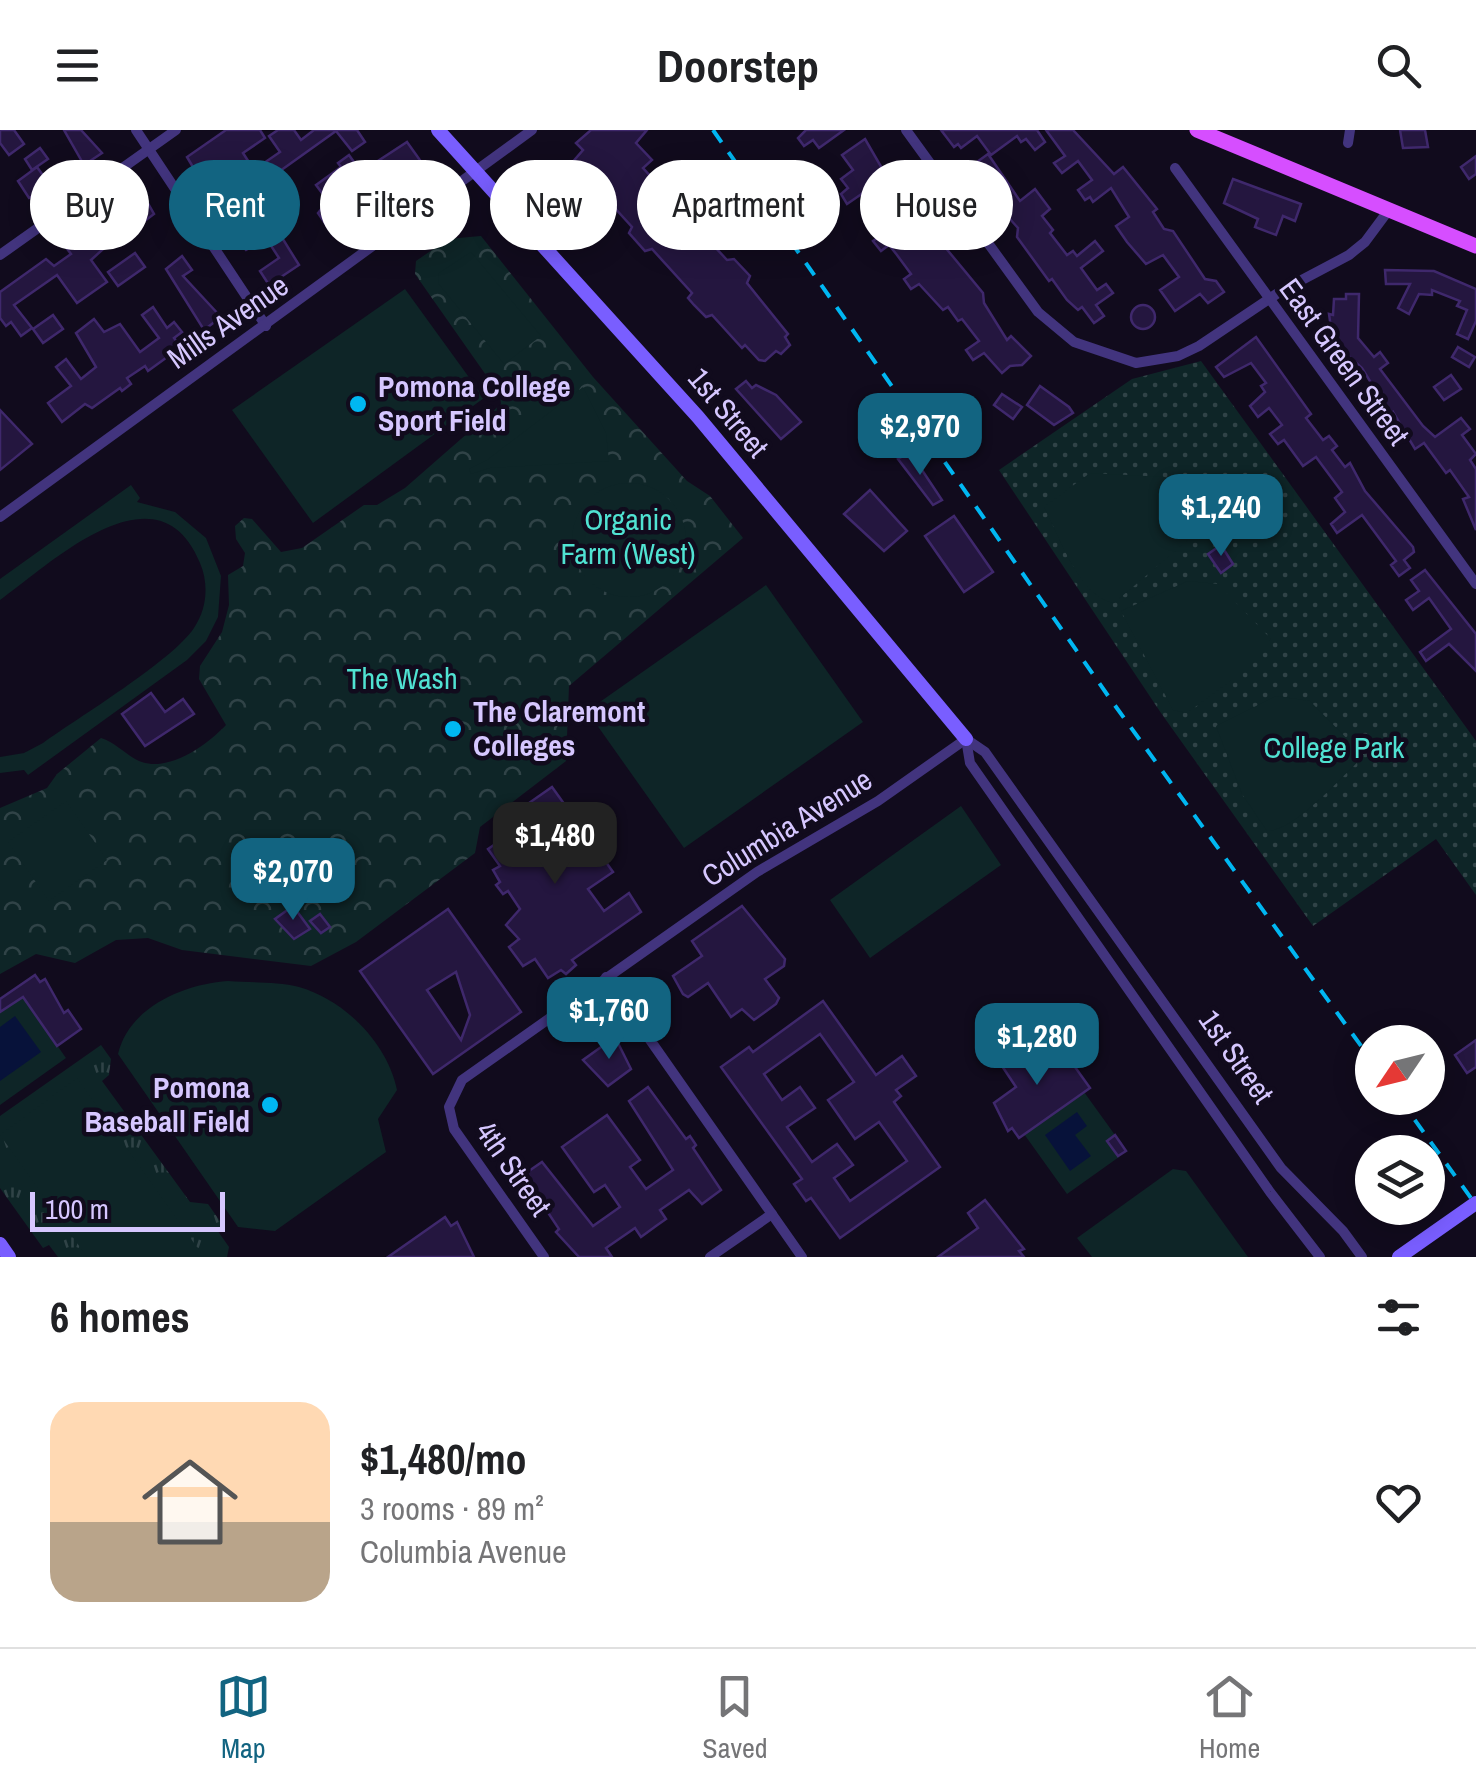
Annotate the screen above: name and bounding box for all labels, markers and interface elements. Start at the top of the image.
text: Doorstep [657,35,819,96]
icon: menu [50,38,105,93]
icon: search [1371,38,1426,93]
chip: Buy [30,160,149,250]
chip: Rent [169,160,300,250]
chip: Filters [320,160,470,250]
chip: New [490,160,617,250]
chip: Apartment [637,160,840,250]
chip: House [860,160,1013,250]
street label: Mills Avenue [159,265,296,377]
street label: East Green Street [1271,270,1419,453]
street label: 1st Street [680,359,778,466]
place label: Pomona College Sport Field [378,366,571,440]
marker: Pomona College Sport Field [347,393,369,415]
pin: $2,970 [839,393,1001,478]
text: $2,970 [880,404,960,447]
pin: $1,240 [1140,474,1302,559]
text: $1,240 [1181,485,1261,528]
park label: Organic Farm (West) [560,499,696,573]
park label: The Wash [346,658,458,698]
place label: The Claremont Colleges [473,691,645,765]
marker: The Claremont Colleges [442,718,464,740]
park label: College Park [1264,727,1405,767]
street label: Columbia Avenue [694,759,879,895]
pin: $1,480 [474,802,636,887]
text: $1,480 [515,813,595,856]
pin: $2,070 [212,838,374,923]
text: $2,070 [253,849,333,892]
pin: $1,760 [528,977,690,1062]
text: $1,760 [569,988,649,1031]
street label: 1st Street [1190,1002,1283,1111]
pin: $1,280 [956,1003,1118,1088]
text: $1,280 [997,1014,1077,1057]
north arrow [1355,1025,1445,1115]
map controls [1355,1025,1445,1225]
place label: Pomona Baseball Field [85,1067,250,1141]
marker: Pomona Baseball Field [259,1094,281,1116]
street label: 4th Street [467,1113,561,1224]
button: layers [1355,1135,1445,1225]
scale bar [30,1187,225,1232]
text: 100 m [45,1190,109,1228]
text: 6 homes [50,1289,190,1345]
icon: filters [1371,1290,1426,1345]
text: $1,480/mo [360,1431,527,1487]
icon: home [130,1442,250,1562]
icon: heart [1371,1475,1426,1530]
text: 3 rooms · 89 m² [360,1487,544,1530]
text: Columbia Avenue [360,1530,567,1573]
tab: Map [216,1669,271,1767]
tab: Saved [702,1669,767,1767]
tab: Home [1199,1669,1260,1767]

